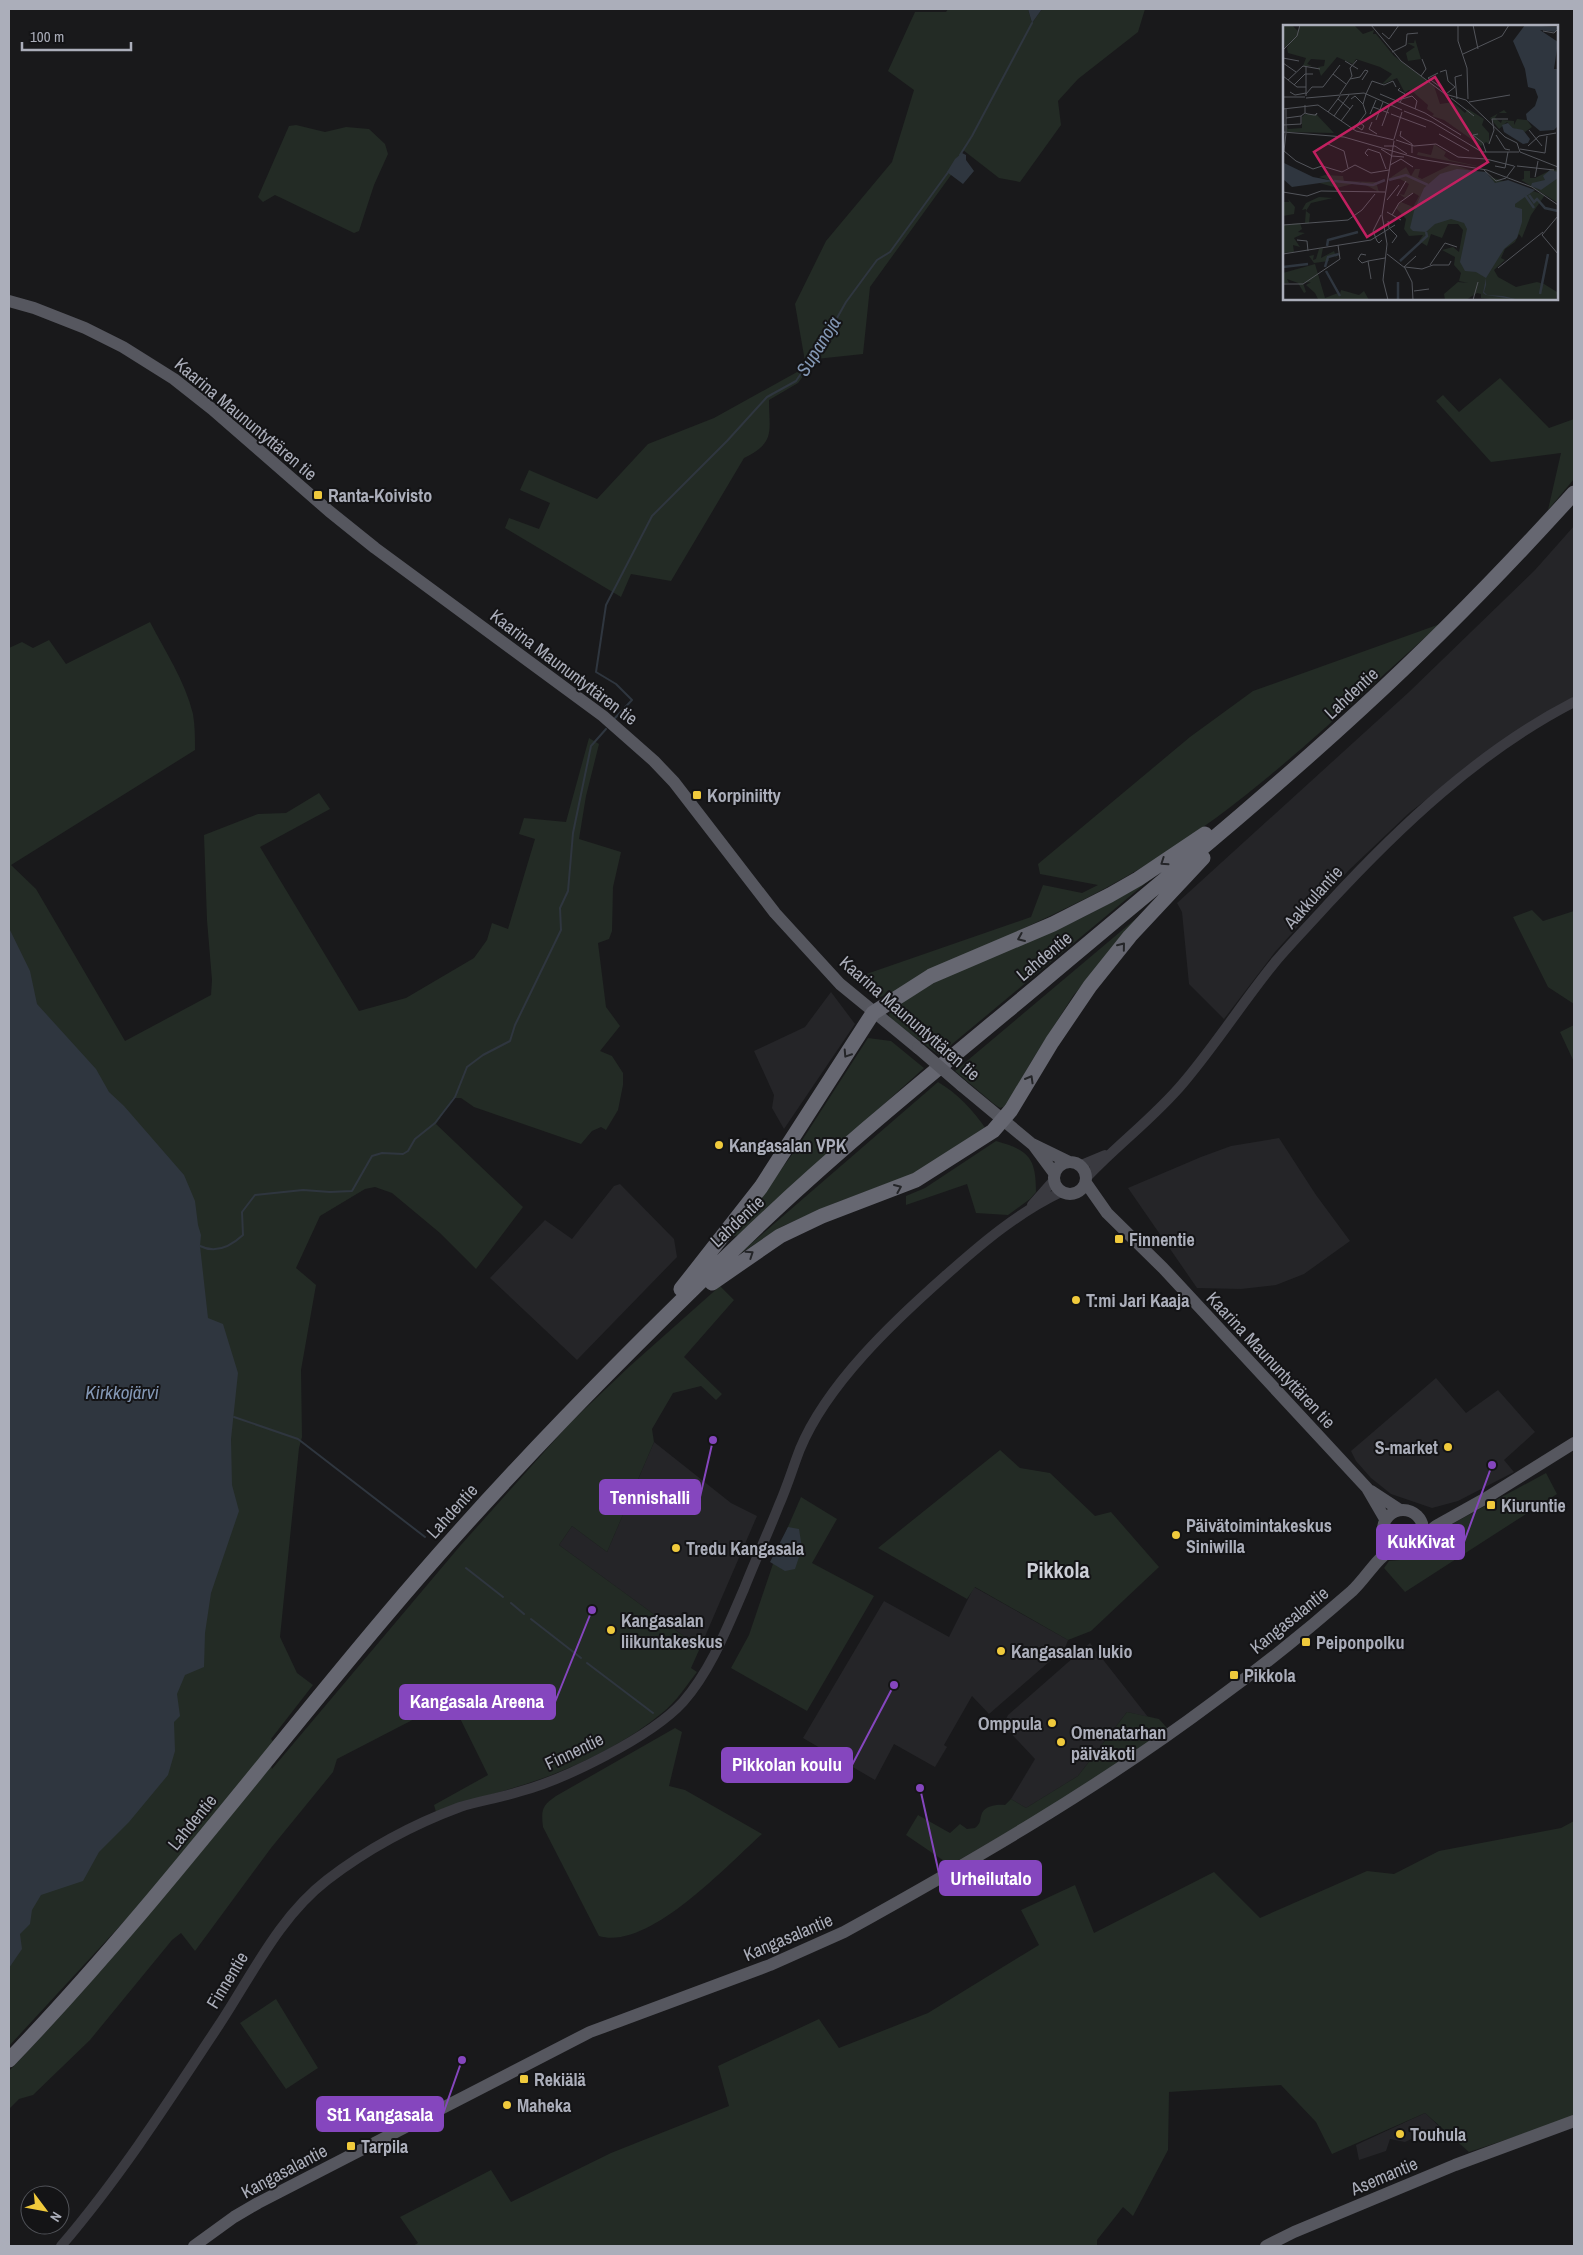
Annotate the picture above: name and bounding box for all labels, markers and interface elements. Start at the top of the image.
scale bar [22,20,131,52]
inset map [1283,25,1558,300]
text: 100 m [30,26,64,47]
water label: Supanoja [790,311,847,381]
street label: Kaarina Maununtyttären tie [169,352,323,486]
place label: Ranta-Koivisto [328,483,432,508]
marker: Ranta-Koivisto [312,489,324,501]
street label: Kaarina Maununtyttären tie [485,603,643,731]
street label: Lahdentie [1318,661,1384,725]
place label: Korpiniitty [707,783,782,808]
marker: Korpiniitty [691,789,703,801]
one-way arrow [1160,856,1170,865]
street label: Aakkulantie [1277,860,1348,935]
street label: Lahdentie [1011,925,1077,987]
one-way arrow [1017,932,1025,942]
one-way arrow [1116,943,1124,952]
street label: Kaarina Maununtyttären tie [834,950,986,1086]
one-way arrow [843,1049,853,1058]
one-way arrow [1023,1076,1033,1085]
place label: Kangasalan VPK [729,1133,847,1158]
marker: Kangasalan VPK [713,1139,725,1151]
one-way arrow [893,1184,902,1194]
street label: Lahdentie [704,1189,770,1253]
place label: Finnentie [1129,1227,1195,1252]
marker: Finnentie [1113,1233,1125,1245]
one-way arrow [745,1251,754,1261]
street label: Kaarina Maununtyttären tie [1201,1286,1341,1434]
place label: T:mi Jari Kaaja [1086,1288,1190,1313]
marker: T:mi Jari Kaaja [1070,1294,1082,1306]
water label: Kirkkojärvi [85,1379,159,1405]
place label: S-market [1375,1435,1438,1460]
marker: S-market [1442,1441,1454,1453]
street label: Lahdentie [421,1478,483,1544]
callout: Tennishalli [600,1480,700,1514]
text: Tennishalli [610,1484,690,1510]
place label: Kiuruntie [1501,1493,1566,1518]
marker: Kiuruntie [1485,1499,1497,1511]
place label: Päivätoimintakeskus Siniwilla [1186,1513,1332,1559]
callout: KukKivat [1377,1525,1464,1559]
text: KukKivat [1387,1528,1455,1554]
marker: Päivätoimintakeskus Siniwilla [1170,1529,1182,1541]
place label: Tredu Kangasala [686,1536,805,1561]
marker: Tredu Kangasala [670,1542,682,1554]
district label: Pikkola [1026,1555,1090,1585]
street label: Kangasalantie [1244,1581,1334,1659]
place label: Kangasalan liikuntakeskus [621,1608,723,1654]
marker: Kangasalan liikuntakeskus [605,1624,617,1636]
place label: Peiponpolku [1316,1630,1405,1655]
marker: Peiponpolku [1300,1636,1312,1648]
place label: Kangasalan lukio [1011,1639,1132,1664]
marker: Kangasalan lukio [995,1645,1007,1657]
place label: Pikkola [1244,1663,1296,1688]
marker: Pikkola [1228,1669,1240,1681]
callout: Kangasala Areena [400,1685,555,1719]
text: Kangasala Areena [410,1688,545,1714]
place label: Omppula [978,1711,1043,1736]
marker: Omppula [1046,1717,1058,1729]
place label: Omenatarhan päiväkoti [1071,1720,1166,1766]
street label: Finnentie [540,1726,608,1776]
marker: Omenatarhan päiväkoti [1055,1736,1067,1748]
callout: Pikkolan koulu [722,1748,852,1782]
text: Pikkolan koulu [732,1751,842,1777]
street label: Lahdentie [162,1789,222,1855]
callout: Urheilutalo [940,1861,1041,1895]
text: Urheilutalo [950,1865,1032,1891]
street label: Kangasalantie [740,1907,836,1967]
street label: Finnentie [200,1947,254,2013]
place label: Rekiälä [534,2067,586,2092]
marker: Rekiälä [518,2073,530,2085]
place label: Maheka [517,2093,572,2118]
callout: St1 Kangasala [317,2097,443,2131]
marker: Maheka [501,2099,513,2111]
text: St1 Kangasala [327,2101,434,2127]
place label: Touhula [1410,2122,1467,2147]
marker: Touhula [1394,2128,1406,2140]
place label: Tarpila [361,2134,409,2159]
street label: Kangasalantie [236,2138,332,2204]
marker: Tarpila [345,2140,357,2152]
street label: Asemantie [1346,2151,1421,2202]
north arrow [20,2185,70,2235]
text: N [46,2209,66,2225]

